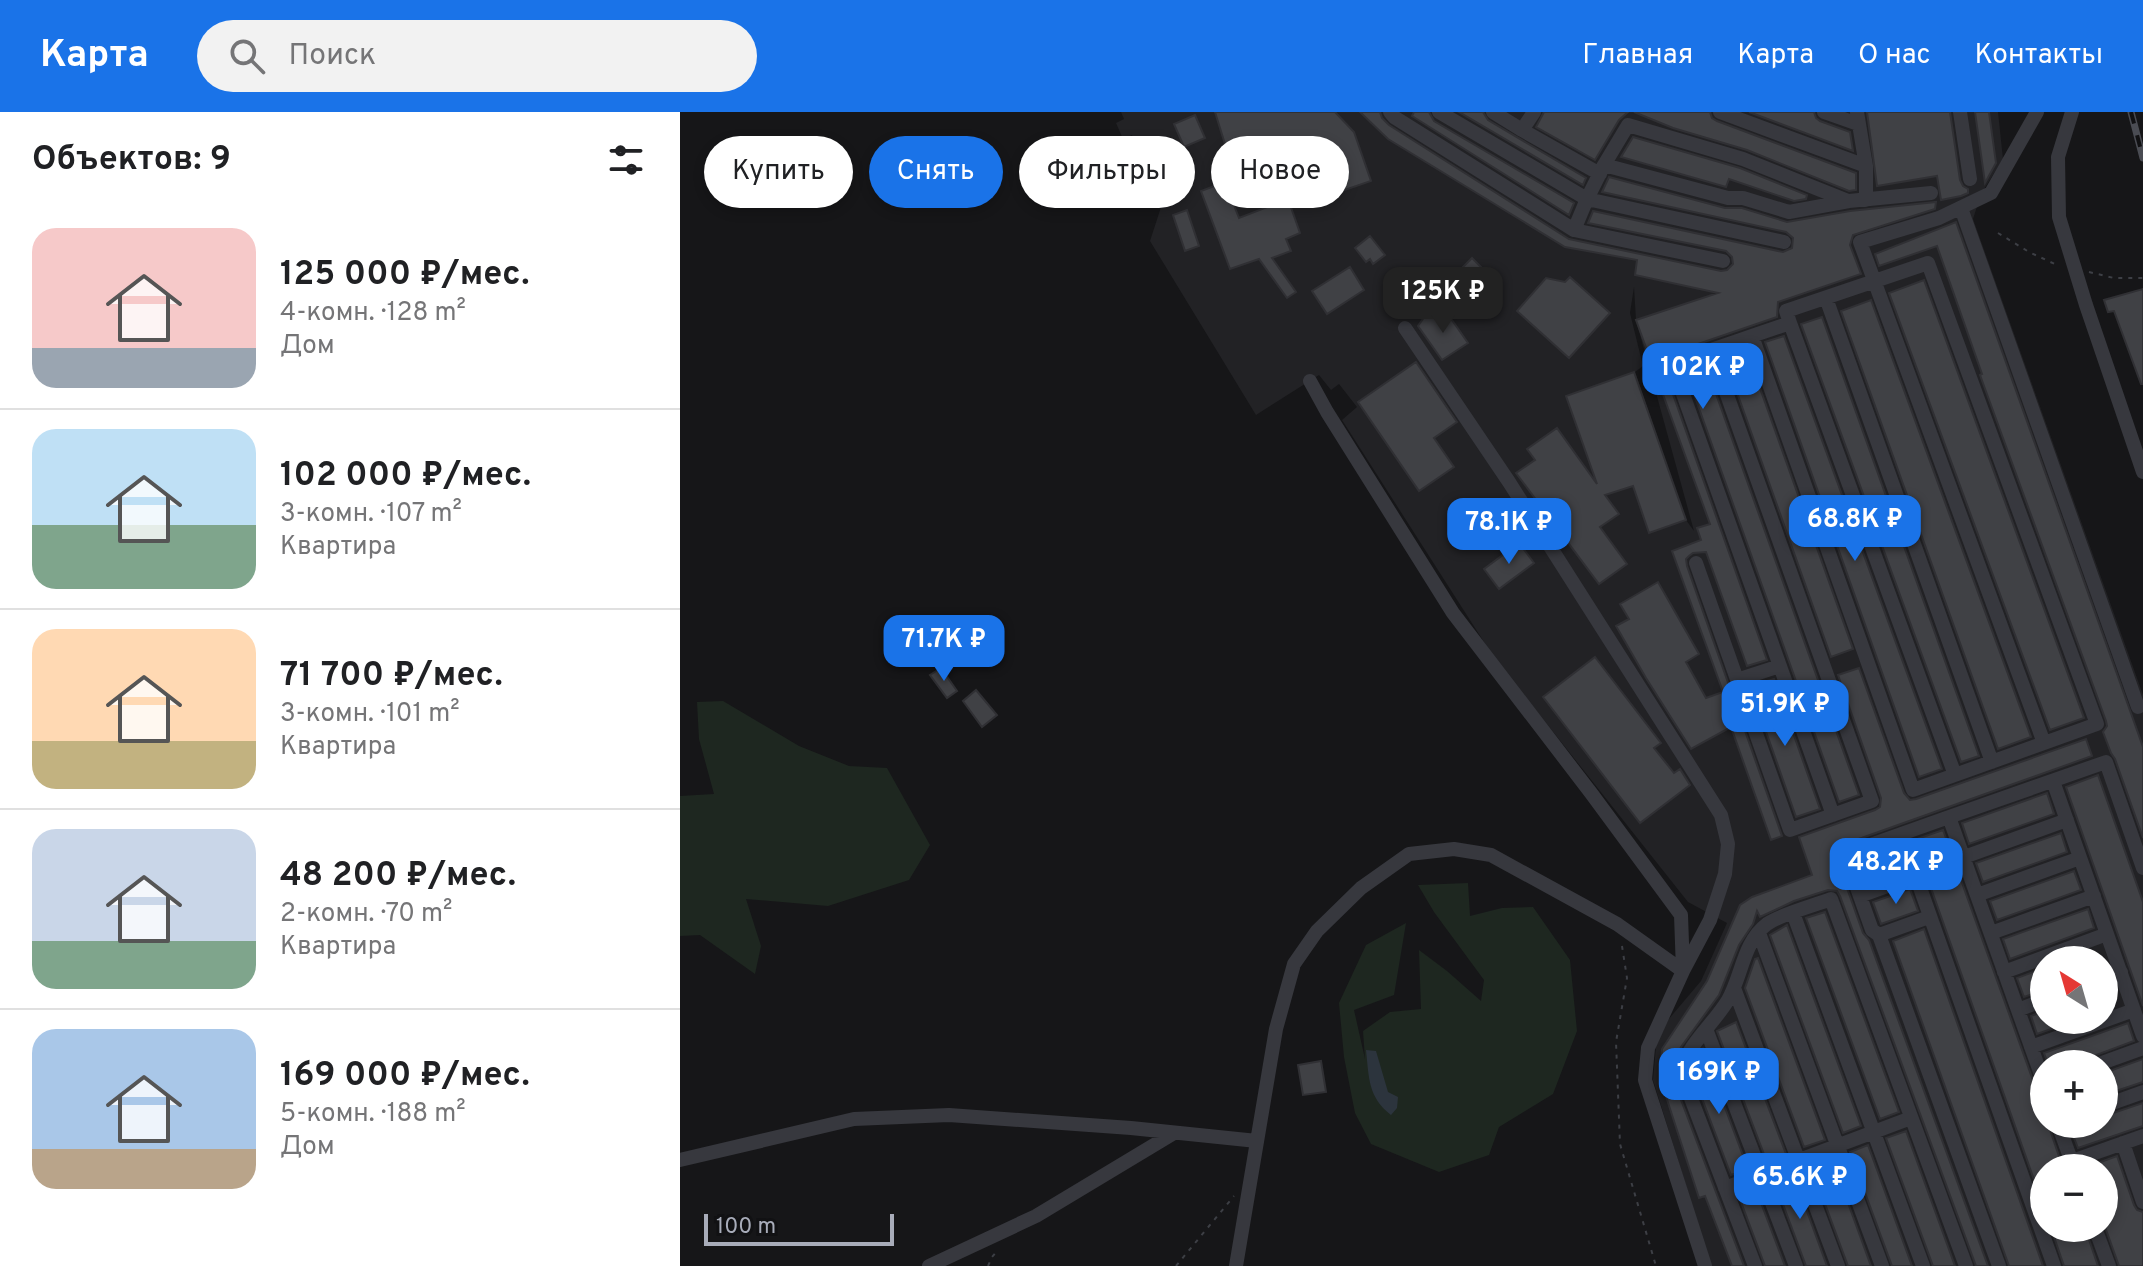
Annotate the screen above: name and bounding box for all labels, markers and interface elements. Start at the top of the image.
search box [197,20,757,92]
text: Карта [40,32,149,81]
icon: search [225,34,269,78]
text: Поиск [289,38,376,75]
text: Главная [1582,38,1693,74]
text: Карта [1737,38,1814,74]
text: О нас [1858,38,1931,74]
text: Контакты [1975,38,2103,74]
chip: Купить [704,136,853,208]
chip: Снять [869,136,1003,208]
chip: Фильтры [1019,136,1195,208]
chip: Новое [1211,136,1349,208]
icon: filters [604,138,648,182]
text: Объектов: 9 [32,139,231,182]
text: 125 000 ₽/мес. [280,254,530,297]
icon: home [96,260,192,356]
pin: 125K ₽ [1378,267,1508,335]
text: 125K ₽ [1401,276,1485,309]
text: 4-комн. · 128 m² [280,297,466,330]
text: Дом [280,330,335,363]
pin: 102K ₽ [1638,343,1768,411]
text: 102K ₽ [1660,352,1746,385]
text: 102 000 ₽/мес. [280,455,531,498]
icon: home [96,461,192,557]
pin: 68.8K ₽ [1781,495,1929,563]
text: 3-комн. · 107 m² [280,498,462,531]
pin: 78.1K ₽ [1435,498,1583,566]
text: 68.8K ₽ [1807,504,1903,537]
text: 78.1K ₽ [1465,507,1553,540]
text: Квартира [280,531,396,564]
pin: 71.7K ₽ [870,615,1018,683]
text: 71.7K ₽ [902,624,986,657]
text: 71 700 ₽/мес. [280,655,503,698]
icon: home [96,661,192,757]
pin: 51.9K ₽ [1711,680,1859,748]
text: 51.9K ₽ [1740,689,1830,722]
text: 3-комн. · 101 m² [280,698,460,731]
text: Квартира [280,731,396,764]
pin: 48.2K ₽ [1822,838,1970,906]
text: 48.2K ₽ [1848,847,1944,880]
text: 48 200 ₽/мес. [280,855,516,898]
icon: home [96,861,192,957]
text: 2-комн. · 70 m² [280,898,453,931]
text: Квартира [280,931,396,964]
north arrow [2030,946,2118,1034]
map controls [2030,946,2118,1242]
pin: 169K ₽ [1654,1048,1784,1116]
button: + [2030,1050,2118,1138]
text: 169 000 ₽/мес. [280,1055,530,1098]
text: 169K ₽ [1677,1057,1761,1090]
icon: home [96,1061,192,1157]
text: 5-комн. · 188 m² [280,1098,466,1131]
text: Дом [280,1131,335,1164]
pin: 65.6K ₽ [1726,1153,1874,1221]
button: − [2030,1154,2118,1242]
text: 65.6K ₽ [1752,1162,1848,1195]
scale bar [704,1210,894,1246]
text: 100 m [716,1214,776,1241]

